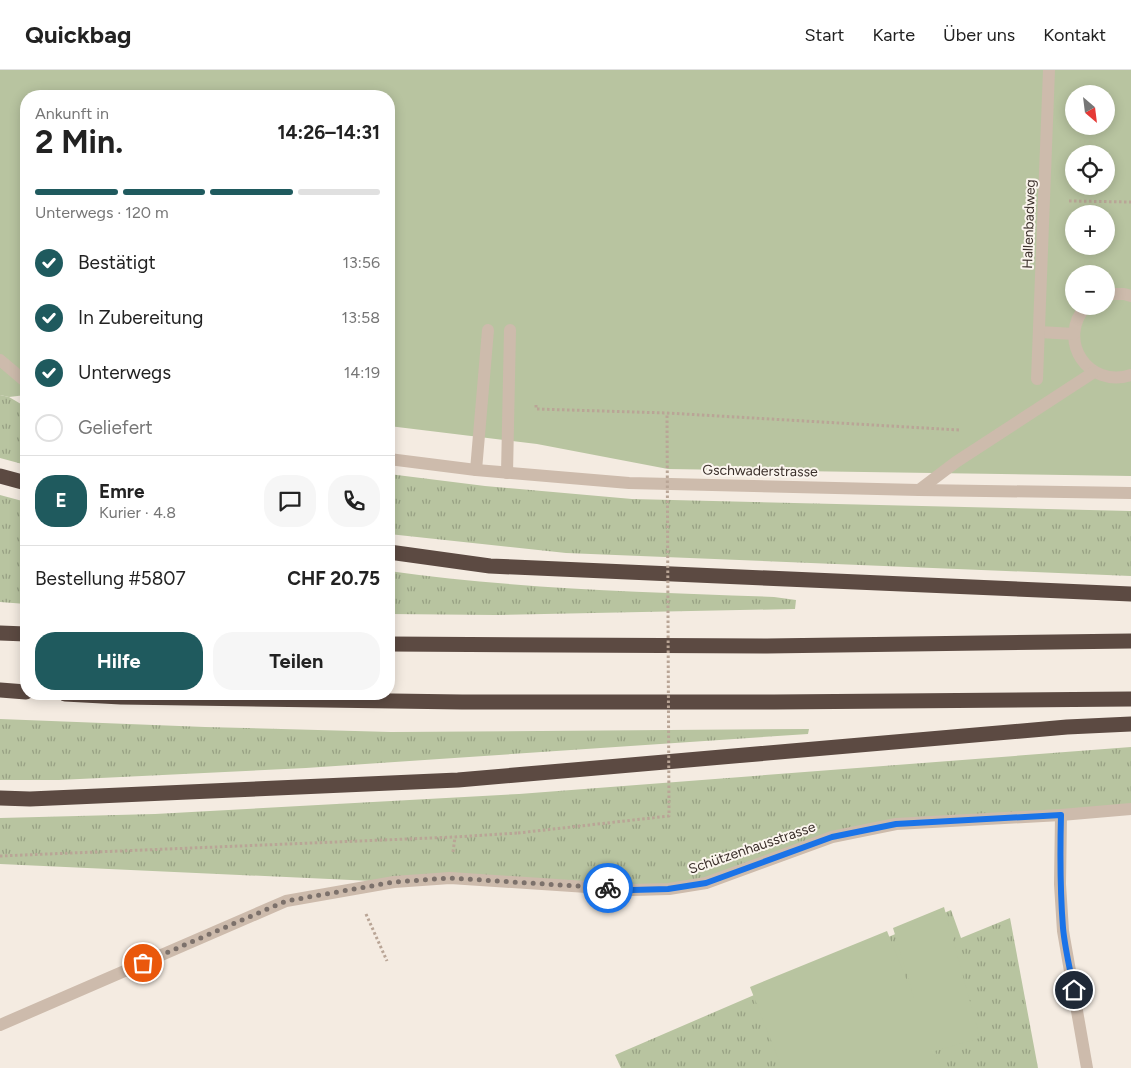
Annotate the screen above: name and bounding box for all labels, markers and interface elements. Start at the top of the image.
text: Quickbag [25,20,131,49]
text: Start [805,24,844,46]
text: Karte [872,24,915,46]
text: Über uns [943,24,1015,46]
text: Kontakt [1043,24,1106,46]
north arrow [1065,85,1115,135]
map controls [1065,85,1115,315]
text: Ankunft in [35,104,109,123]
text: 14:26–14:31 [277,121,380,144]
text: 2 Min. [35,123,123,161]
button: locate [1065,145,1115,195]
street label: Hallenbadweg [1019,179,1039,269]
text: Unterwegs · 120 m [35,203,169,222]
button: + [1065,205,1115,255]
icon: check [35,249,63,277]
text: Bestätigt [78,251,156,274]
text: 13:56 [342,253,380,272]
button: − [1065,265,1115,315]
icon: check [35,304,63,332]
text: In Zubereitung [78,306,203,329]
text: 13:58 [342,308,380,327]
icon: check [35,359,63,387]
text: Unterwegs [78,361,171,384]
text: 14:19 [344,363,380,382]
text: Geliefert [78,416,153,439]
street label: Gschwaderstrasse [702,461,818,481]
button: chat [264,475,316,527]
button: phone [328,475,380,527]
text: Emre [99,480,145,503]
text: E [55,489,67,512]
text: Kurier · 4.8 [99,503,176,522]
text: Bestellung #5807 [35,567,186,590]
text: CHF 20.75 [287,567,380,590]
button: Hilfe [35,632,203,690]
button: Teilen [213,632,380,690]
street label: Schützenhausstrasse [686,818,818,878]
courier [583,863,633,913]
icon: bike [594,874,622,902]
pin [122,942,164,984]
icon: bag [129,949,157,977]
pin [1053,969,1095,1011]
icon: home [1060,976,1088,1004]

